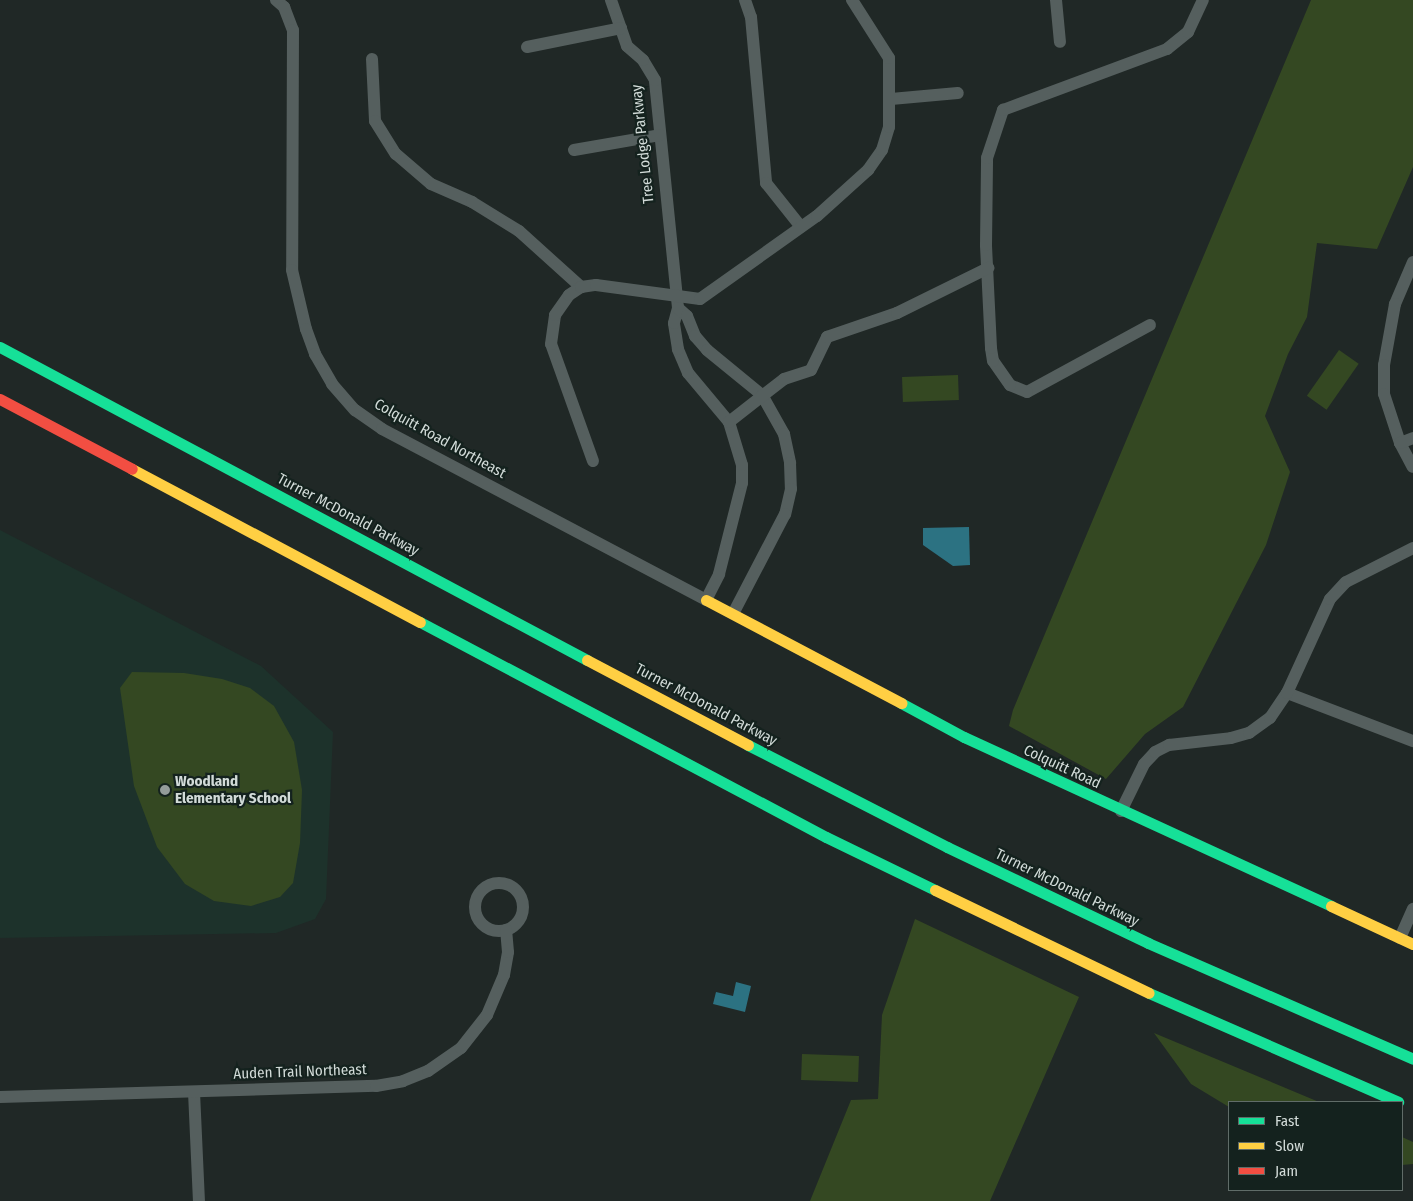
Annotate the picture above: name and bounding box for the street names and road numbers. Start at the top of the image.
street label: Tree Lodge Parkway [628,84,658,204]
street label: Colquitt Road Northeast [371,395,509,483]
street label: Turner McDonald Parkway [274,470,422,560]
street label: Turner McDonald Parkway [632,660,780,750]
street label: Colquitt Road [1020,741,1104,793]
street label: Turner McDonald Parkway [992,845,1142,931]
street label: Auden Trail Northeast [233,1061,367,1083]

